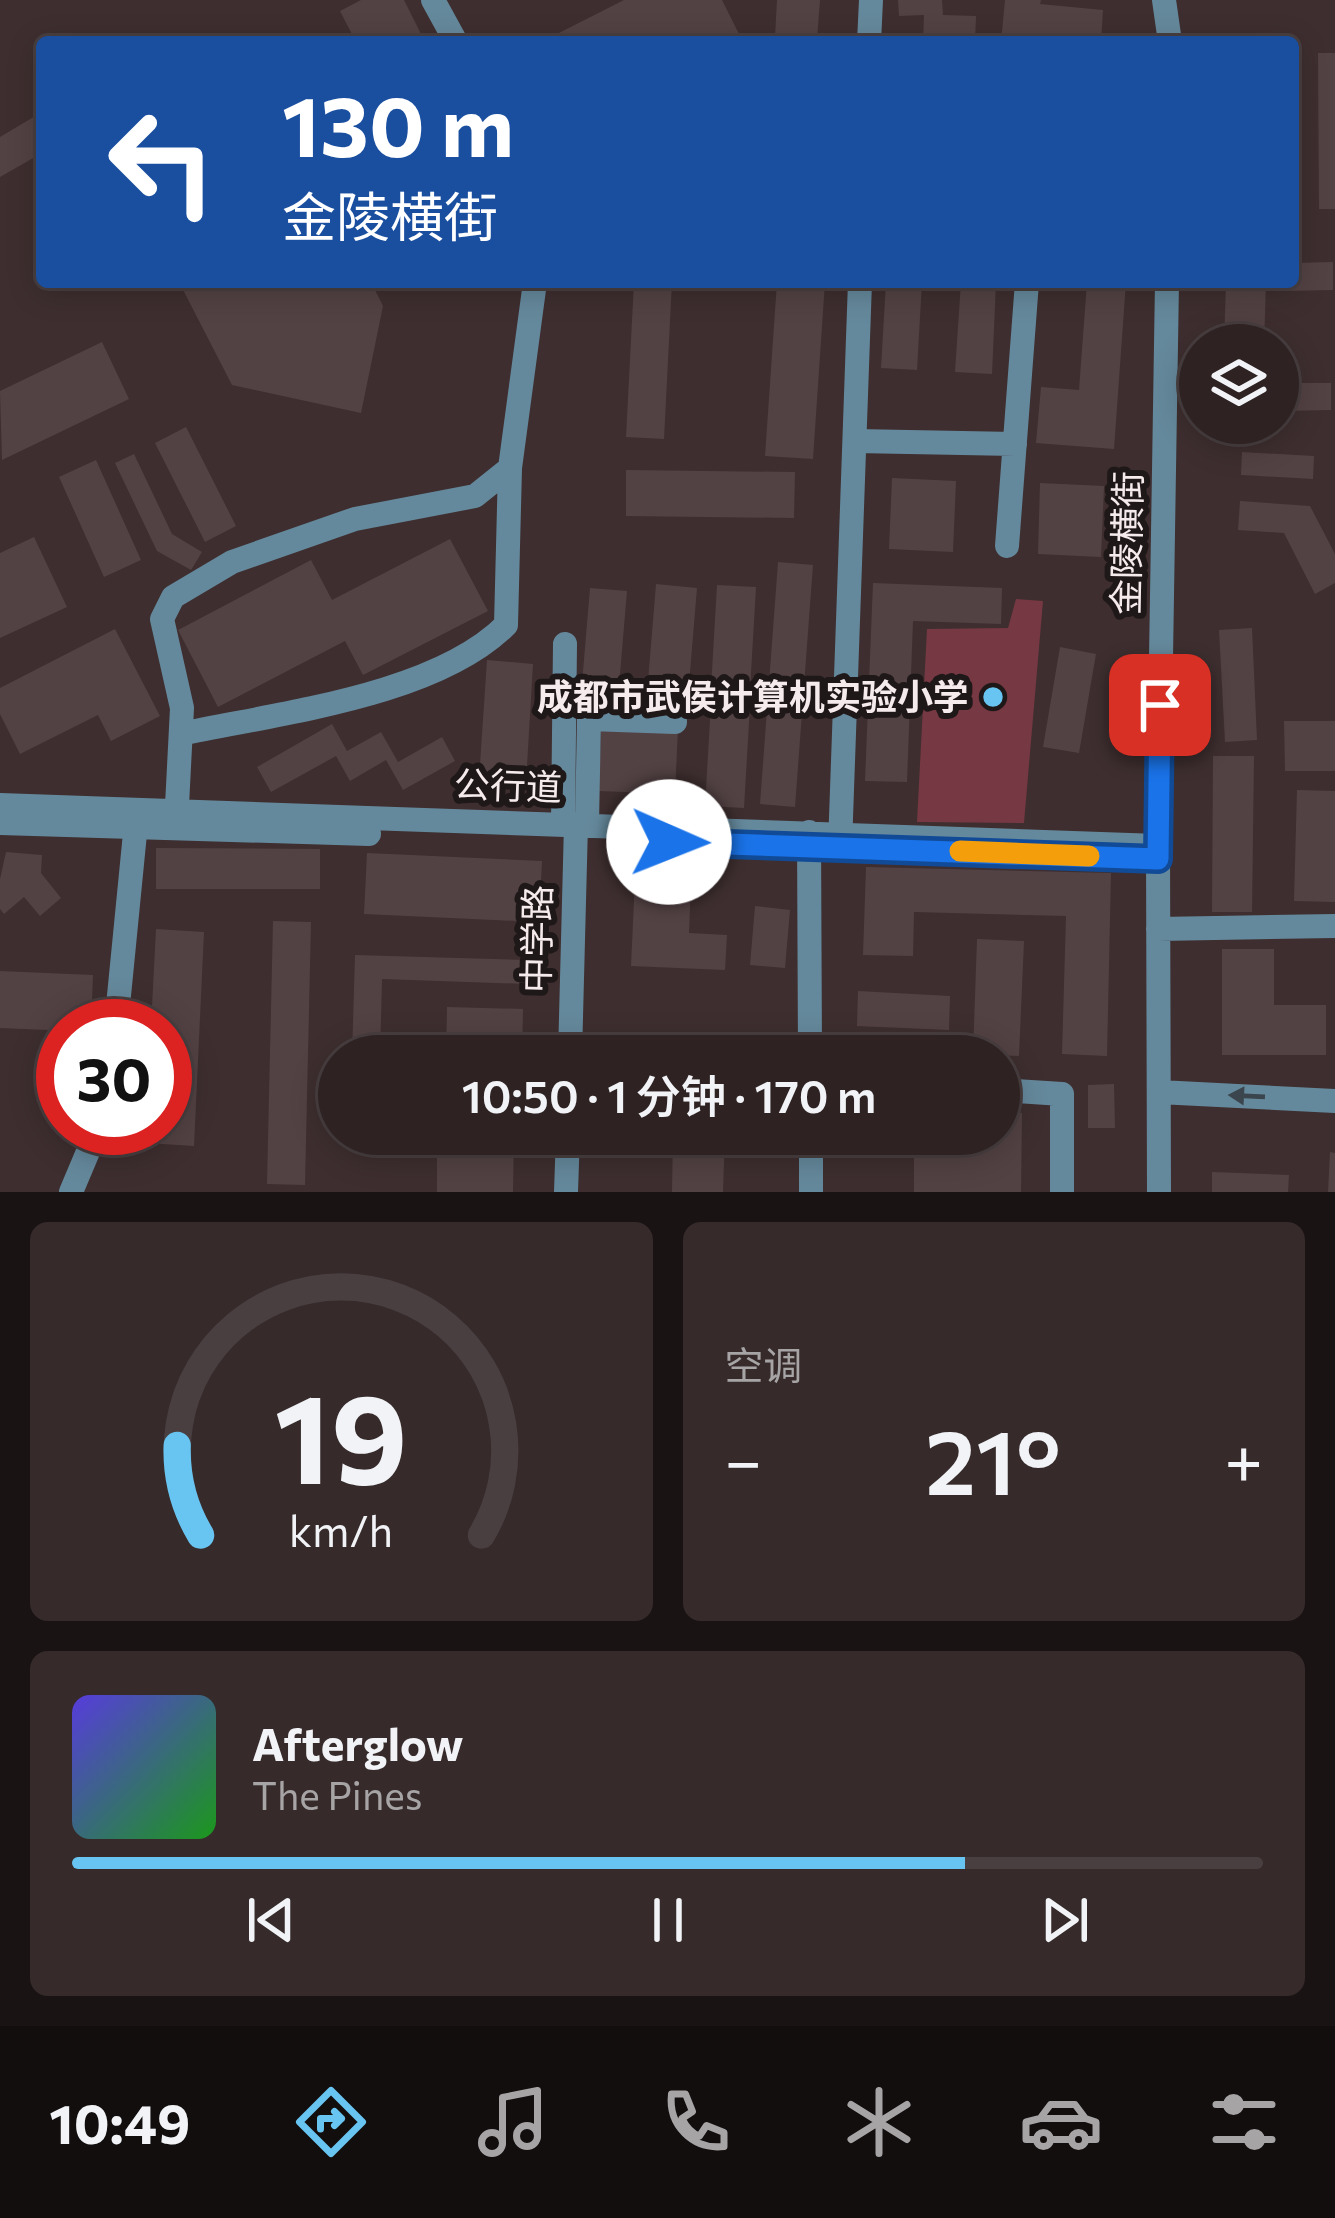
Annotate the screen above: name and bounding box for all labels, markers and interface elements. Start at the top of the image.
text: 130 m [282,72,514,174]
icon: left [84,84,240,240]
text: 金陵横街 [282,182,498,248]
map controls [1179,324,1299,444]
button: layers [1179,324,1299,444]
street label: 金陵横街 [1102,471,1148,615]
pin [1109,654,1211,756]
icon: arrive [1127,672,1193,738]
place label: 成都市武侯计算机实验小学 [537,673,969,717]
marker: 成都市武侯计算机实验小学 [980,684,1006,710]
street label: 公行道 [453,760,563,808]
position arrow [606,779,732,905]
street label: 中学路 [512,885,558,993]
speed limit sign: 30 [36,999,192,1155]
text: 10:50 · 1 分钟 · 170 m [462,1067,876,1122]
one-way arrow [1227,1087,1265,1106]
text: 空调 [725,1340,803,1388]
text: 19 [275,1357,408,1510]
text: 21° [925,1403,1061,1514]
text: − [725,1418,762,1499]
text: + [1224,1418,1263,1499]
text: km/h [289,1502,393,1555]
text: Afterglow [252,1715,463,1770]
text: The Pines [252,1770,423,1818]
icon: previous [238,1887,304,1953]
icon: pause [635,1887,701,1953]
icon: next [1032,1887,1098,1953]
icon: directions [289,2080,373,2164]
icon: music [471,2080,555,2164]
icon: phone [654,2080,738,2164]
icon: climate [837,2080,921,2164]
icon: car [1019,2080,1103,2164]
icon: filters [1202,2080,1286,2164]
text: 10:49 [49,2089,190,2155]

